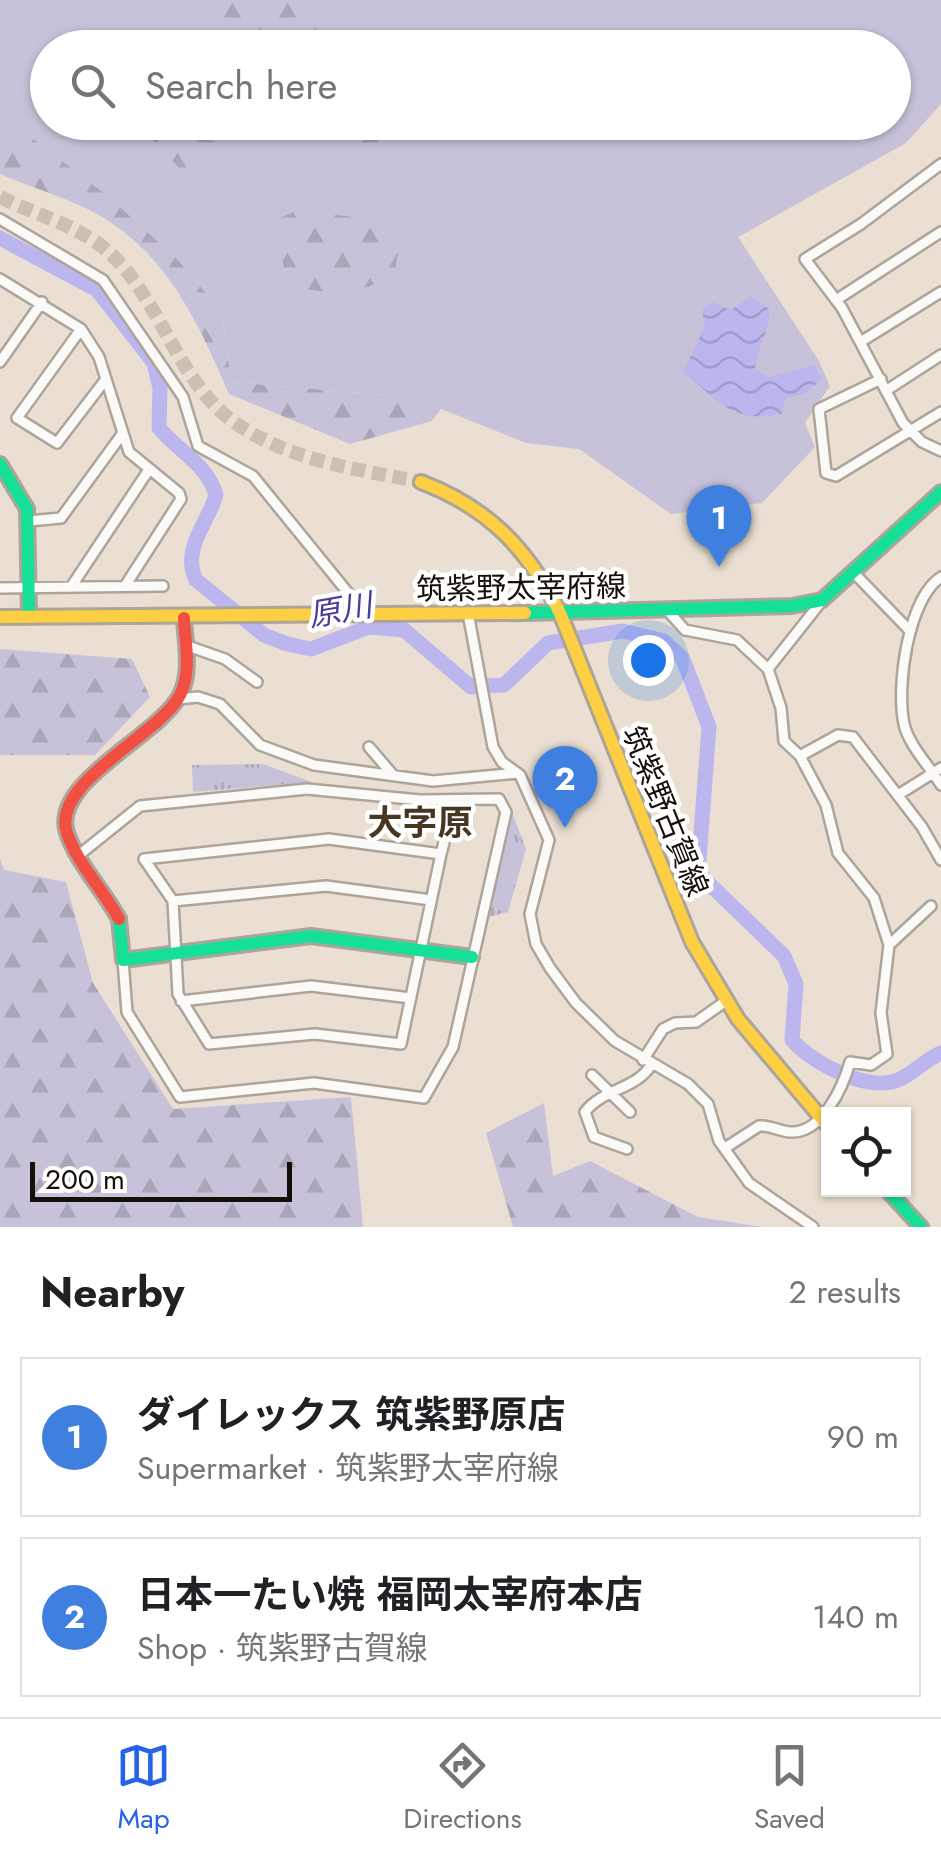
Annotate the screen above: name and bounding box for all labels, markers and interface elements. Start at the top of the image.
search box [30,30,911,140]
icon: search [65,58,120,113]
text: Search here [145,58,337,113]
pin: 1 [686,484,752,567]
street label: 筑紫野太宰府線 [416,564,626,611]
water label: 原川 [304,581,378,638]
your location [623,635,674,686]
street label: 筑紫野古賀線 [612,719,719,902]
pin: 2 [532,746,598,828]
district label: 大字原 [367,798,473,848]
map controls [821,1107,911,1197]
button: locate [821,1107,911,1197]
scale bar [30,1157,292,1202]
text: 200 m [45,1159,125,1200]
text: Nearby [40,1262,184,1323]
text: 2 results [789,1269,901,1315]
text: ダイレックス 筑紫野原店 [137,1387,565,1442]
text: 1 [66,1414,83,1460]
text: 90 m [827,1414,899,1460]
text: Supermarket · 筑紫野太宰府線 [137,1445,559,1491]
text: 日本一たい焼 福岡太宰府本店 [137,1567,642,1622]
text: 2 [64,1594,85,1640]
text: 140 m [812,1594,899,1640]
text: Shop · 筑紫野古賀線 [137,1625,428,1671]
tab: Map [116,1738,171,1839]
tab: Directions [403,1738,522,1839]
tab: Saved [754,1738,825,1839]

